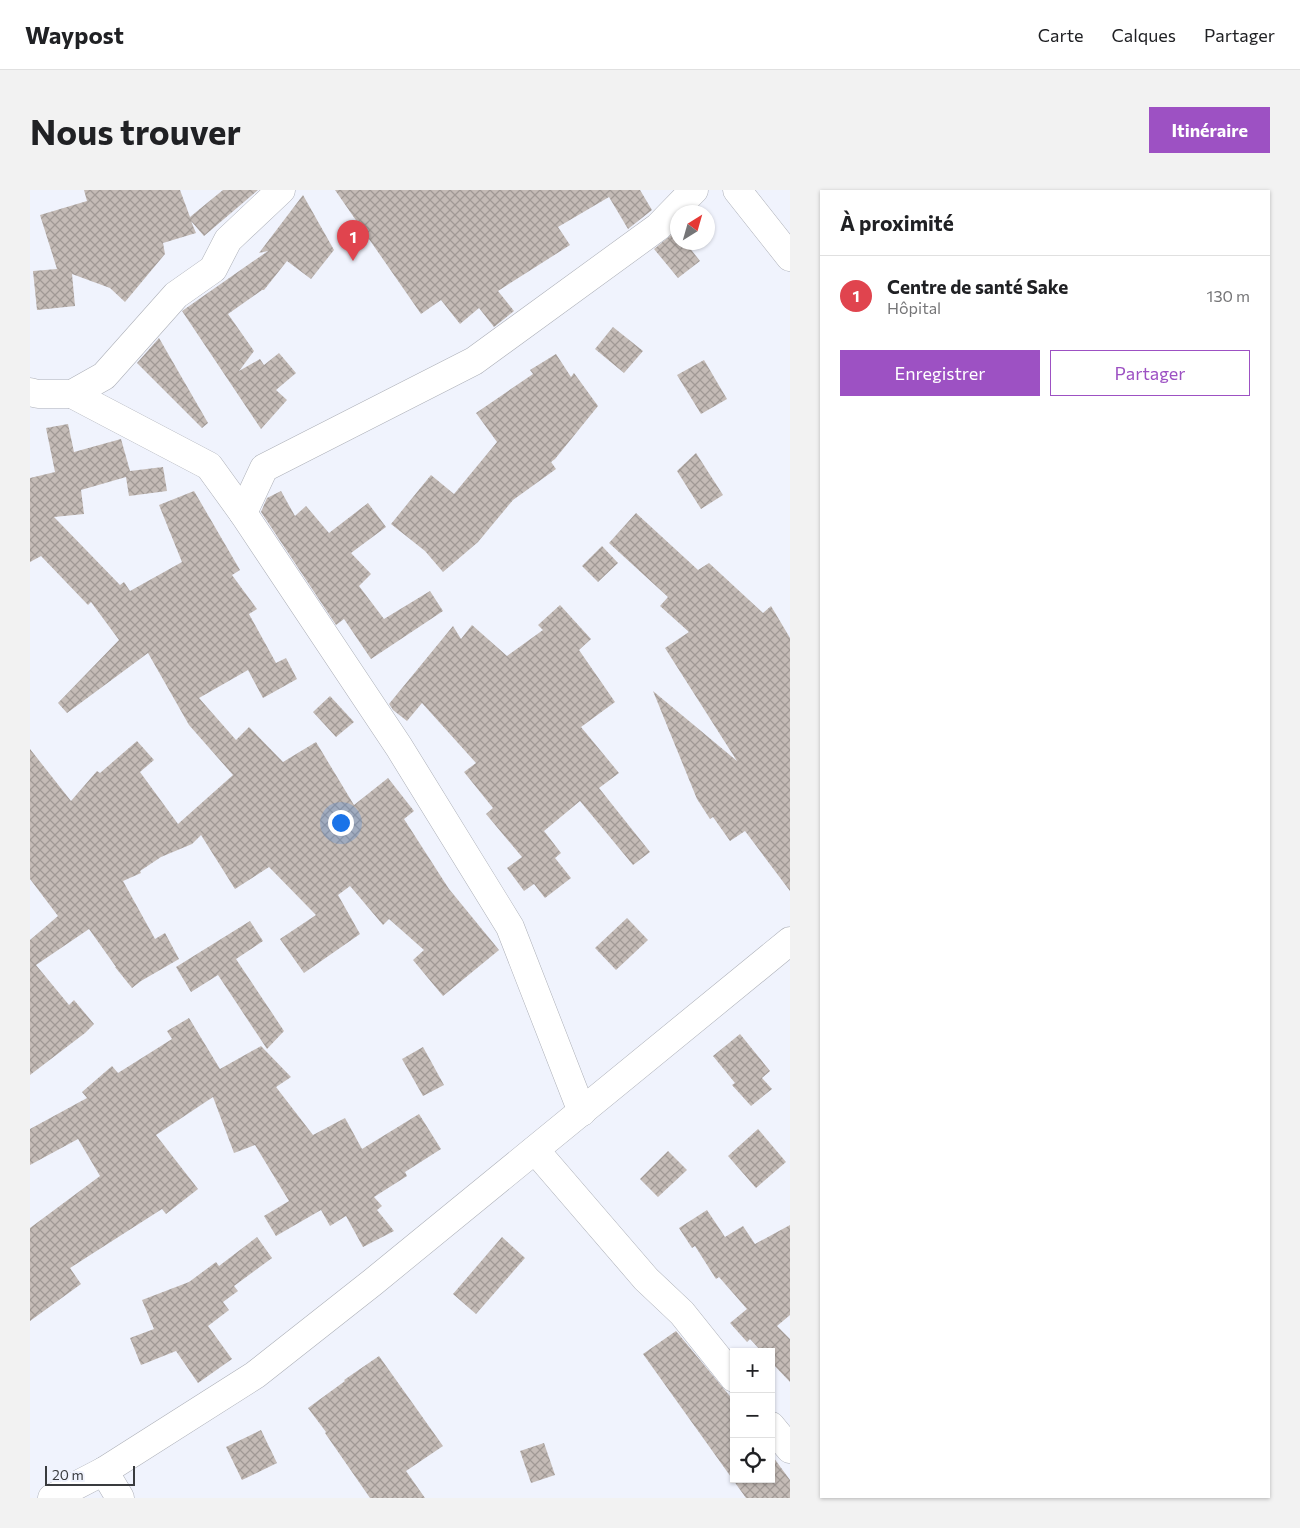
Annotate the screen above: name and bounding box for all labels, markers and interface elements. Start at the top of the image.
text: Waypost [25,20,124,49]
text: Carte [1038,24,1083,46]
text: Calques [1111,24,1176,46]
text: Partager [1204,24,1275,46]
button: Itinéraire [1149,107,1270,153]
text: Nous trouver [30,109,241,152]
north arrow [670,205,715,250]
text: À proximité [840,210,954,235]
pin: 1 [337,220,369,261]
text: Centre de santé Sake [887,275,1068,298]
text: 1 [852,286,860,305]
text: 130 m [1207,286,1250,305]
text: Hôpital [887,298,941,317]
button: Enregistrer [840,350,1040,396]
button: Partager [1050,350,1250,396]
your location [328,810,354,836]
map controls [730,1348,775,1483]
button: + [730,1348,775,1393]
button: − [730,1393,775,1438]
button: locate [730,1438,775,1483]
scale bar [45,1463,135,1486]
text: 20 m [52,1466,84,1483]

